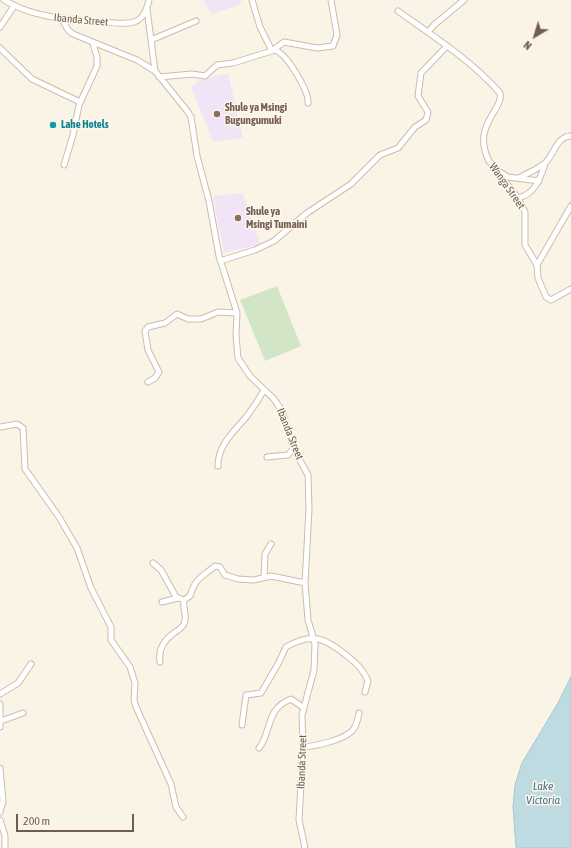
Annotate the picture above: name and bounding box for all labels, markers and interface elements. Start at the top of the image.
street label: Ibanda Street [53,11,109,29]
north arrow [515,16,555,56]
text: N [521,39,534,52]
place label: Shule ya Msingi Bugungumuki [225,101,287,127]
marker: Shule ya Msingi Bugungumuki [212,109,222,119]
place label: Lahe Hotels [61,118,109,132]
marker: Lahe Hotels [48,120,58,130]
street label: Wanga Street [486,160,528,212]
place label: Shule ya Msingi Tumaini [246,205,307,231]
marker: Shule ya Msingi Tumaini [233,213,243,223]
street label: Ibanda Street [274,406,306,462]
street label: Ibanda Street [294,735,310,789]
water label: Lake Victoria [526,779,560,807]
scale bar [18,806,136,832]
text: 200 m [23,814,50,828]

